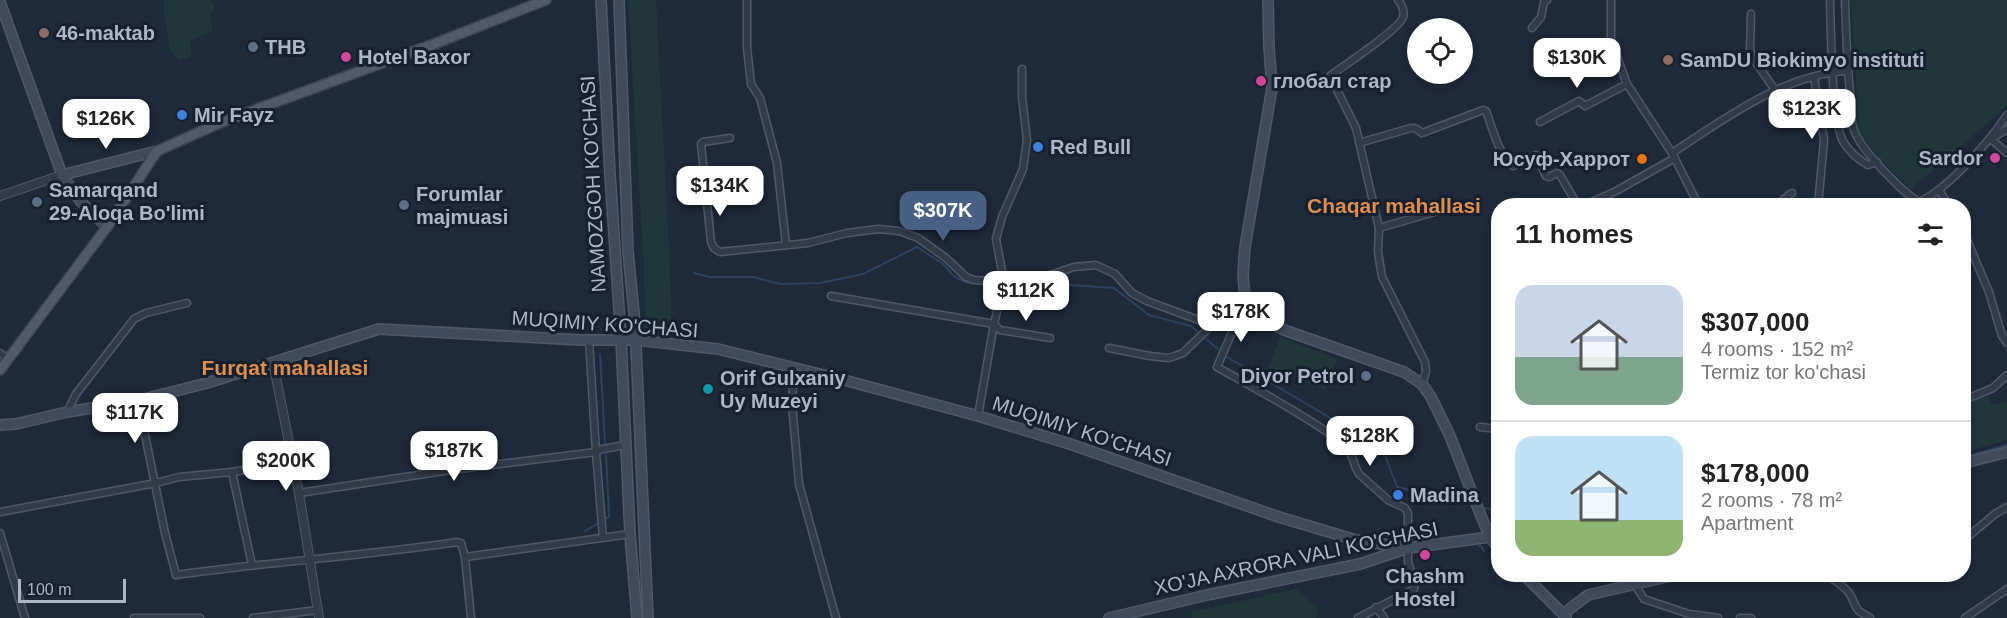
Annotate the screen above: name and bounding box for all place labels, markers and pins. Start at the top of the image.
place label: 46-maktab [56,22,155,44]
marker: 46-maktab [37,26,51,40]
place label: THB [265,36,306,58]
pin: $130K [1535,38,1619,89]
marker: THB [246,40,260,54]
place label: Hotel Baxor [358,46,470,68]
place label: SamDU Biokimyo instituti [1680,49,1924,71]
marker: Hotel Baxor [339,50,353,64]
marker: SamDU Biokimyo instituti [1661,53,1675,67]
place label: глобал стар [1273,70,1392,92]
marker: глобал стар [1254,74,1268,88]
pin: $123K [1770,89,1854,140]
pin: $126K [64,99,148,150]
place label: Mir Fayz [194,104,274,126]
marker: Mir Fayz [175,108,189,122]
place label: Red Bull [1050,136,1131,158]
marker: Red Bull [1031,140,1045,154]
place label: Sardor [1919,147,1983,169]
place label: Юсуф-Харрот [1493,148,1630,170]
marker: Sardor [1988,151,2002,165]
marker: Юсуф-Харрот [1635,152,1649,166]
pin: $134K [678,166,762,217]
place label: Samarqand 29-Aloqa Bo'limi [49,179,205,224]
place label: Forumlar majmuasi [416,183,508,228]
pin: $307K [901,191,985,242]
marker: Samarqand 29-Aloqa Bo'limi [30,195,44,209]
marker: Forumlar majmuasi [397,198,411,212]
pin: $112K [984,271,1068,322]
pin: $178K [1199,292,1283,343]
place label: Diyor Petrol [1241,365,1354,387]
place label: Orif Gulxaniy Uy Muzeyi [720,367,846,412]
marker: Diyor Petrol [1359,369,1373,383]
marker: Orif Gulxaniy Uy Muzeyi [701,382,715,396]
pin: $117K [93,393,177,444]
pin: $128K [1328,416,1412,467]
pin: $187K [412,431,496,482]
pin: $200K [244,441,328,492]
place label: Madina [1410,484,1480,506]
marker: Madina [1391,488,1405,502]
marker: Chashm Hostel [1418,548,1432,562]
place label: Chashm Hostel [1386,565,1464,610]

